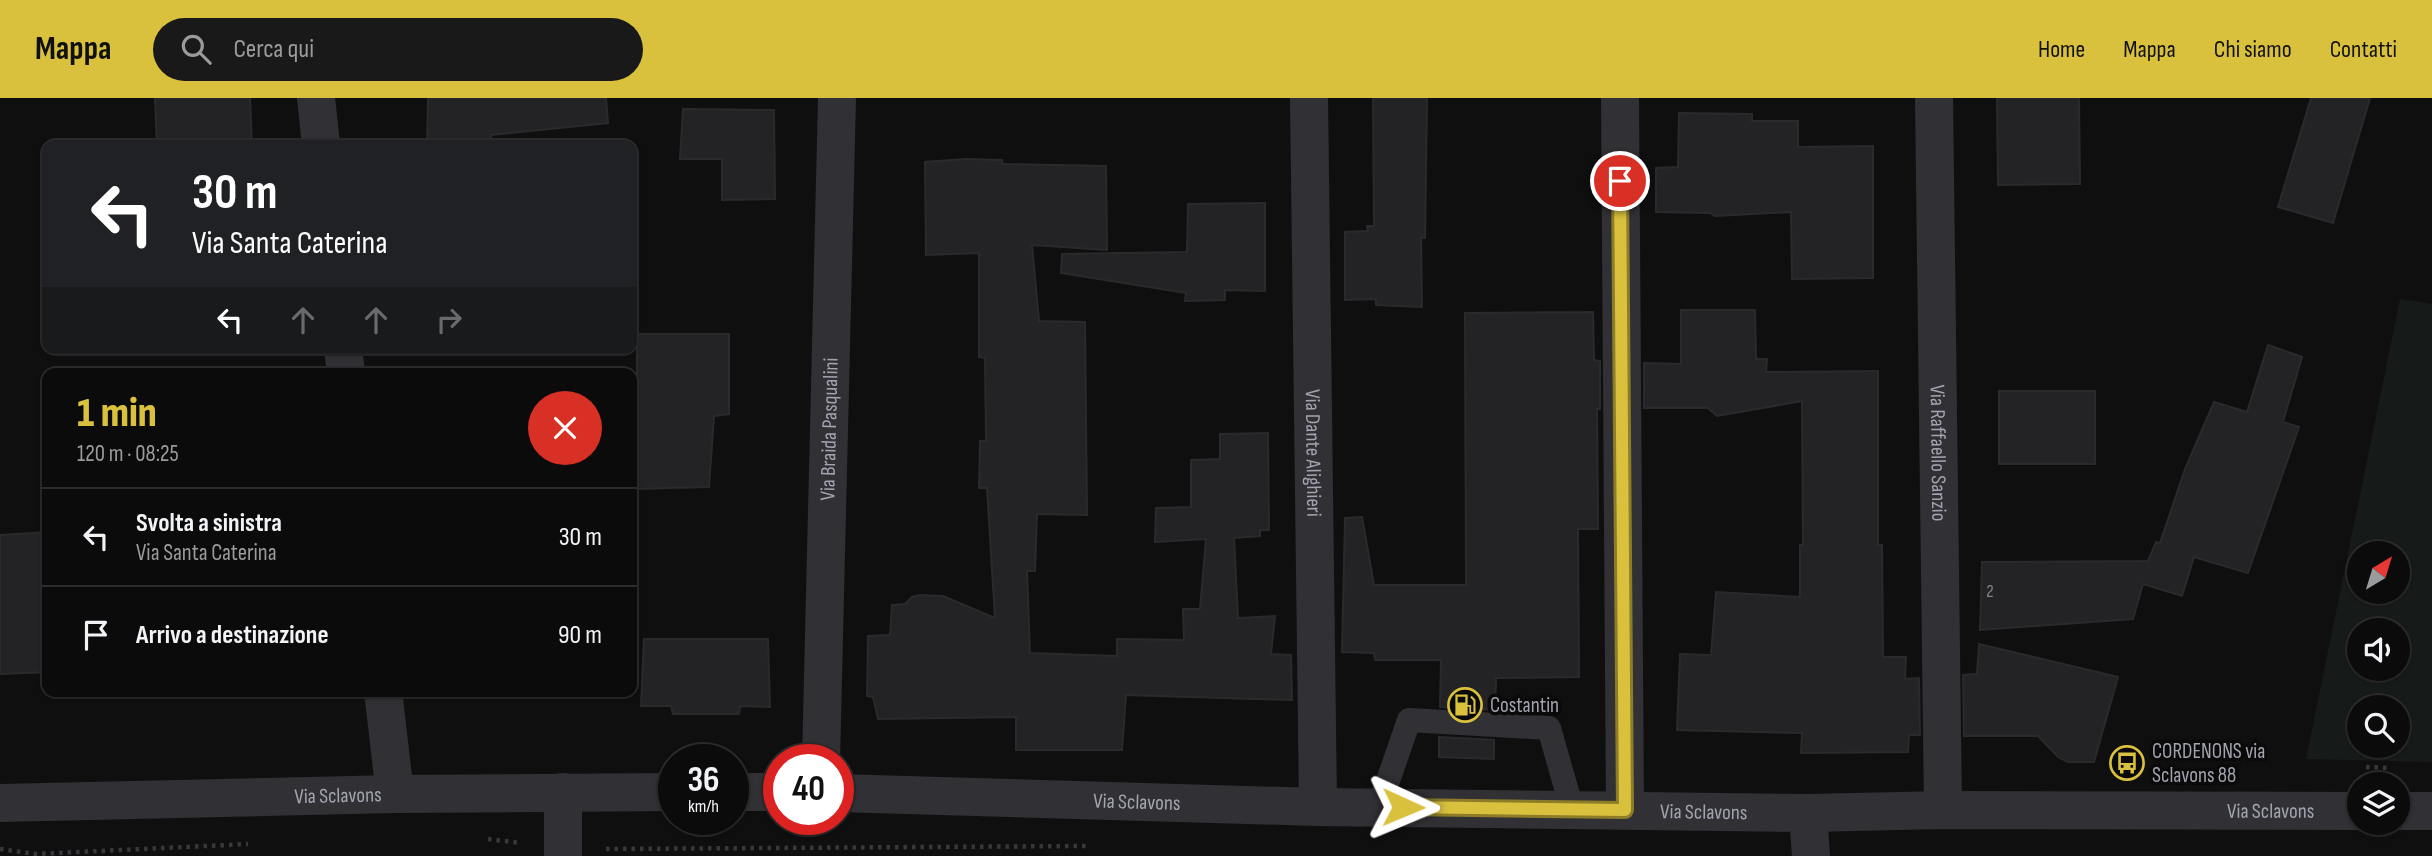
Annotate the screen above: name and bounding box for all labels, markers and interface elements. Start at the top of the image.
search box [153,18,643,81]
text: Mappa [35,29,111,69]
icon: search [177,30,215,68]
text: Cerca qui [233,34,314,65]
text: Home [2038,35,2085,64]
text: Mappa [2123,35,2176,64]
text: Chi siamo [2214,35,2292,64]
text: Contatti [2330,35,2397,64]
pin [1590,151,1650,211]
icon: arrive [1601,162,1639,200]
text: 30 m [192,164,277,223]
icon: left [77,168,168,259]
text: Via Santa Caterina [192,224,388,263]
icon: left [211,301,249,339]
icon: ahead [284,301,322,339]
icon: ahead [357,301,395,339]
icon: right [430,301,468,339]
street label: Via Braida Pasqualini [815,357,843,501]
street label: Via Raffaello Sanzio [1925,384,1952,522]
text: 1 min [77,388,157,439]
street label: Via Dante Alighieri [1300,389,1327,517]
button: close [528,391,602,465]
text: 120 m · 08:25 [77,440,179,468]
text: Svolta a sinistra [136,508,282,539]
icon: left [77,518,115,556]
text: 30 m [559,522,602,553]
text: Via Santa Caterina [136,539,277,567]
north arrow [2347,541,2410,604]
map controls [2347,541,2410,835]
house number: 2 [1986,581,1994,602]
icon: arrive [77,616,115,654]
button: sound [2347,618,2410,681]
text: Arrivo a destinazione [136,620,329,651]
text: 90 m [558,620,602,651]
fuel station icon: Costantin [1446,686,1484,724]
place label: Costantin [1490,693,1559,718]
button: search [2347,695,2410,758]
place label: CORDENONS via Sclavons 88 [2152,739,2265,788]
speed limit sign: 40 [763,744,854,835]
bus stop icon: CORDENONS via Sclavons 88 [2108,744,2146,782]
text: 36 [687,759,720,802]
position arrow [1366,770,1440,844]
button: layers [2347,772,2410,835]
street label: Via Sclavons [294,782,382,809]
street label: Via Sclavons [1093,788,1181,815]
text: km/h [688,796,719,817]
street label: Via Sclavons [2227,798,2314,823]
street label: Via Sclavons [1660,799,1748,825]

